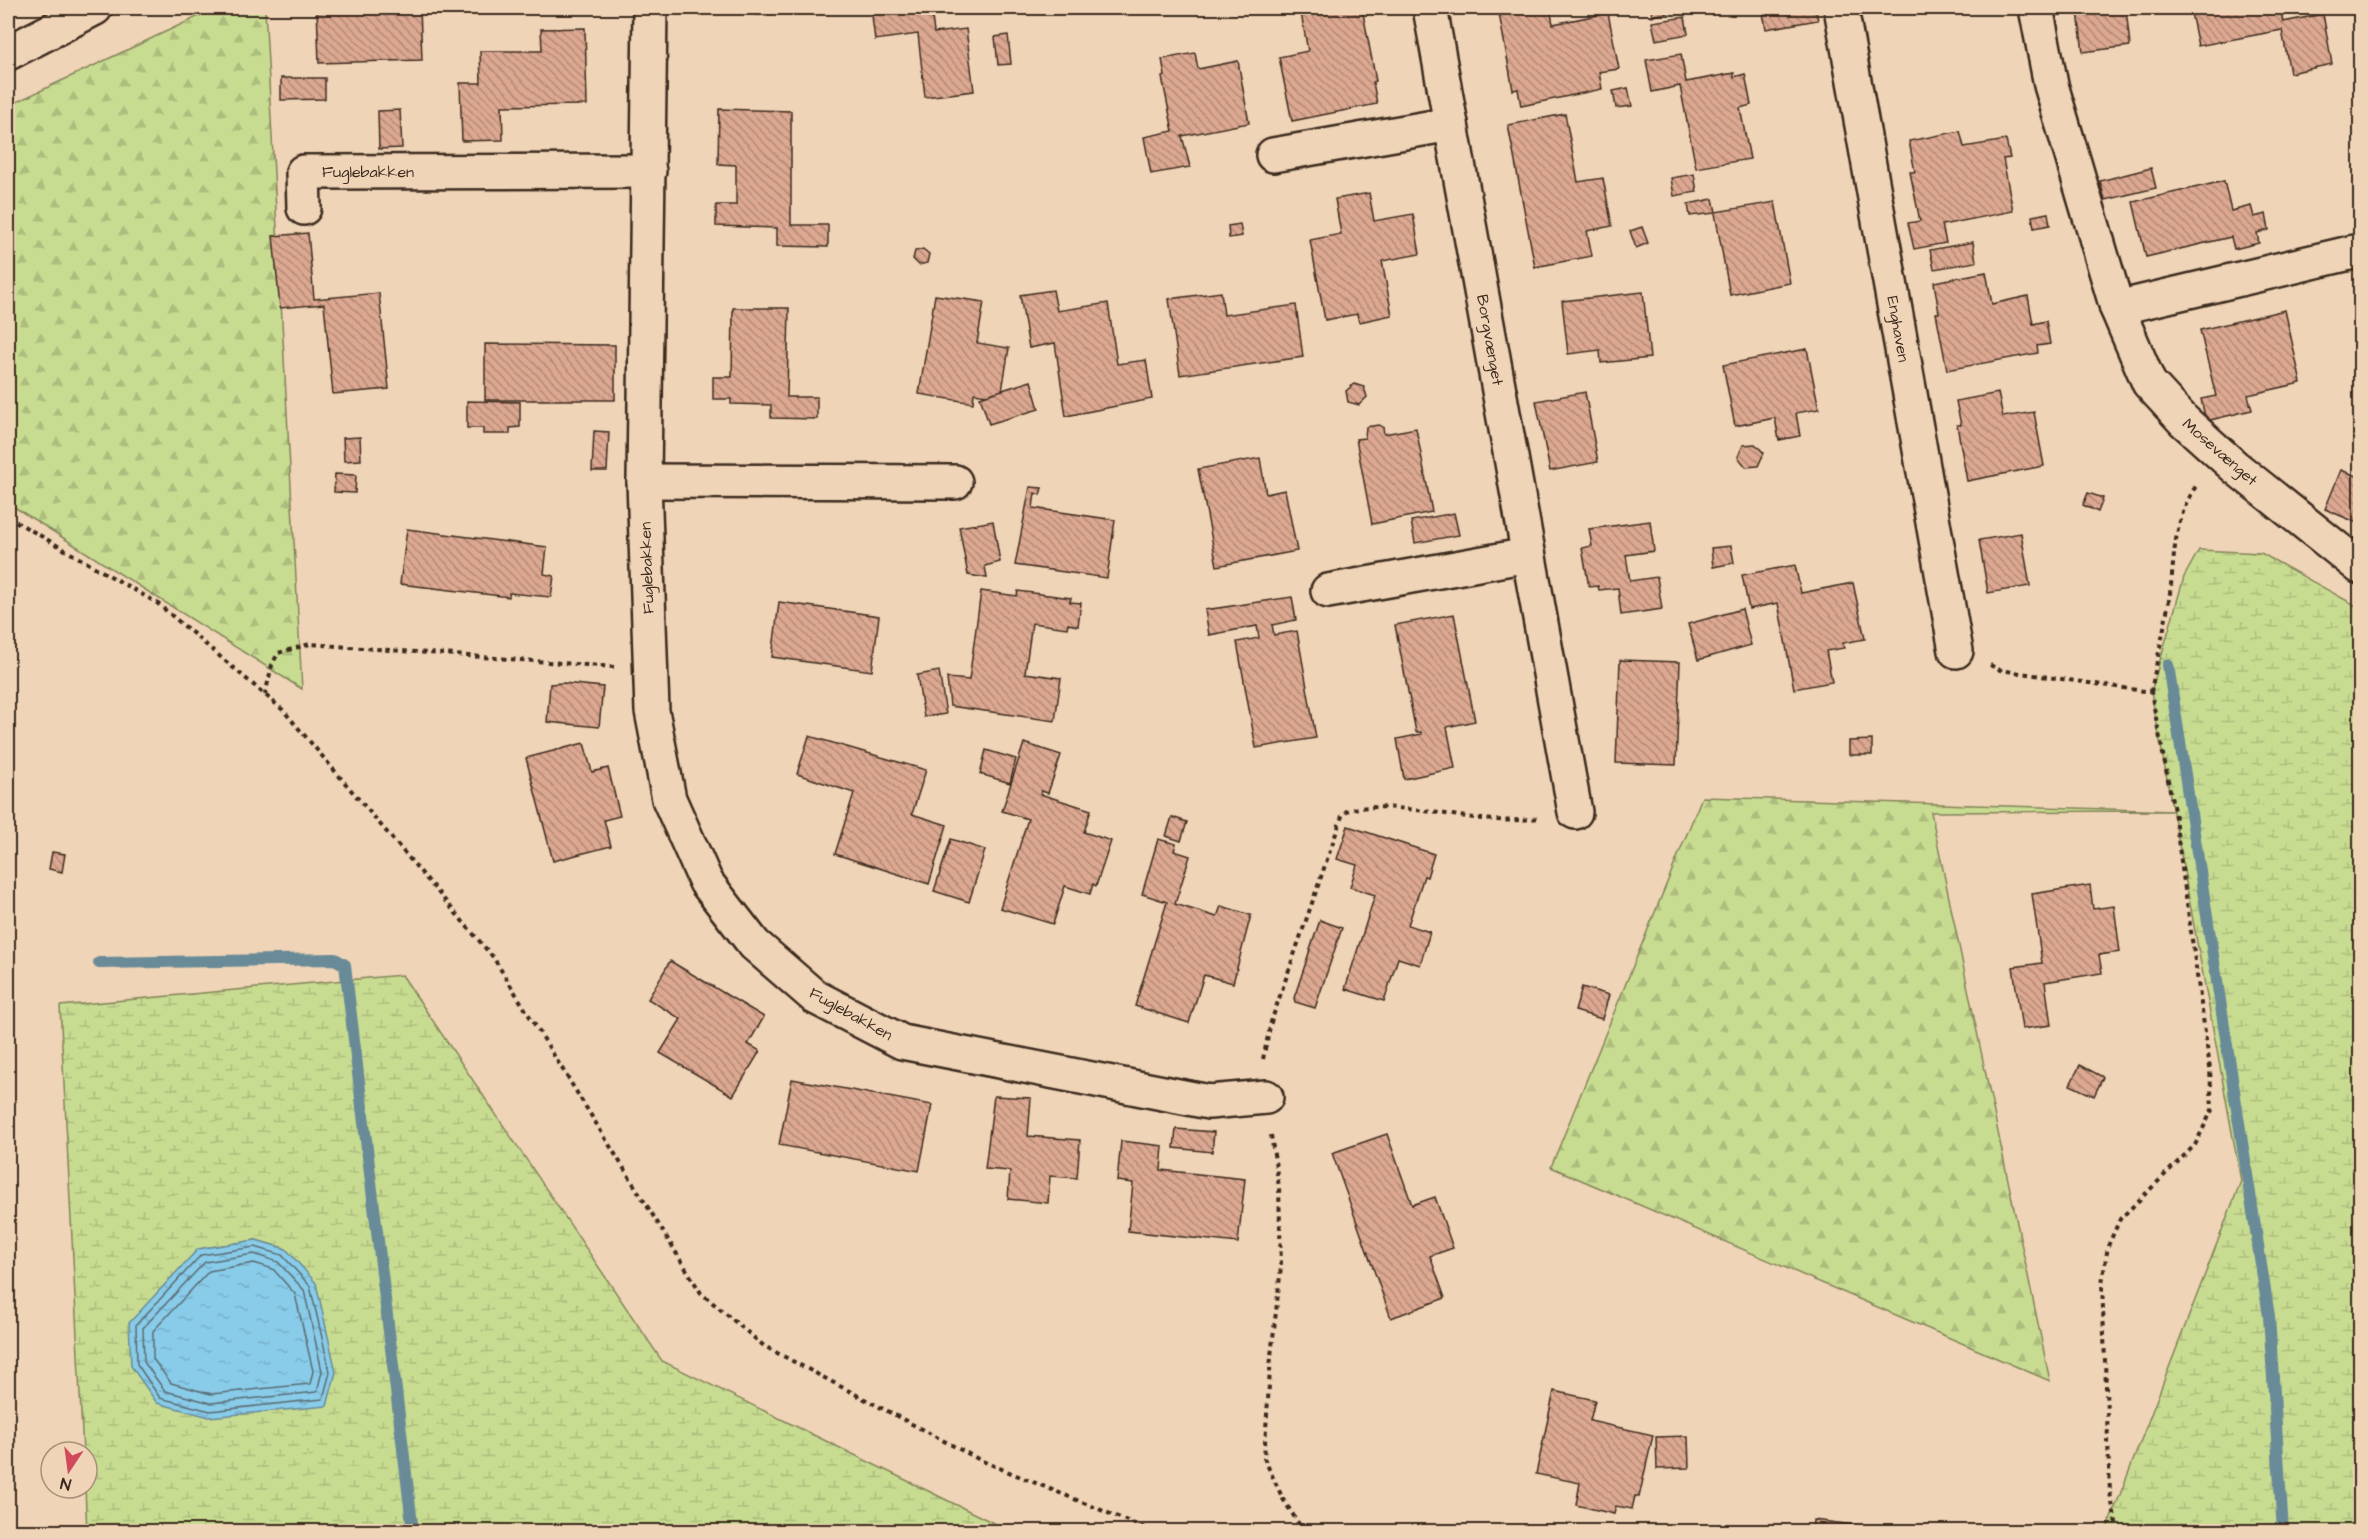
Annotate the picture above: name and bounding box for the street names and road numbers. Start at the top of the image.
street label: Fuglebakken [322,161,414,184]
street label: Borgvænget [1470,293,1509,388]
street label: Enghaven [1880,294,1915,364]
street label: Mosevænget [2177,413,2263,492]
street label: Fuglebakken [634,522,661,614]
street label: Fuglebakken [805,982,897,1047]

